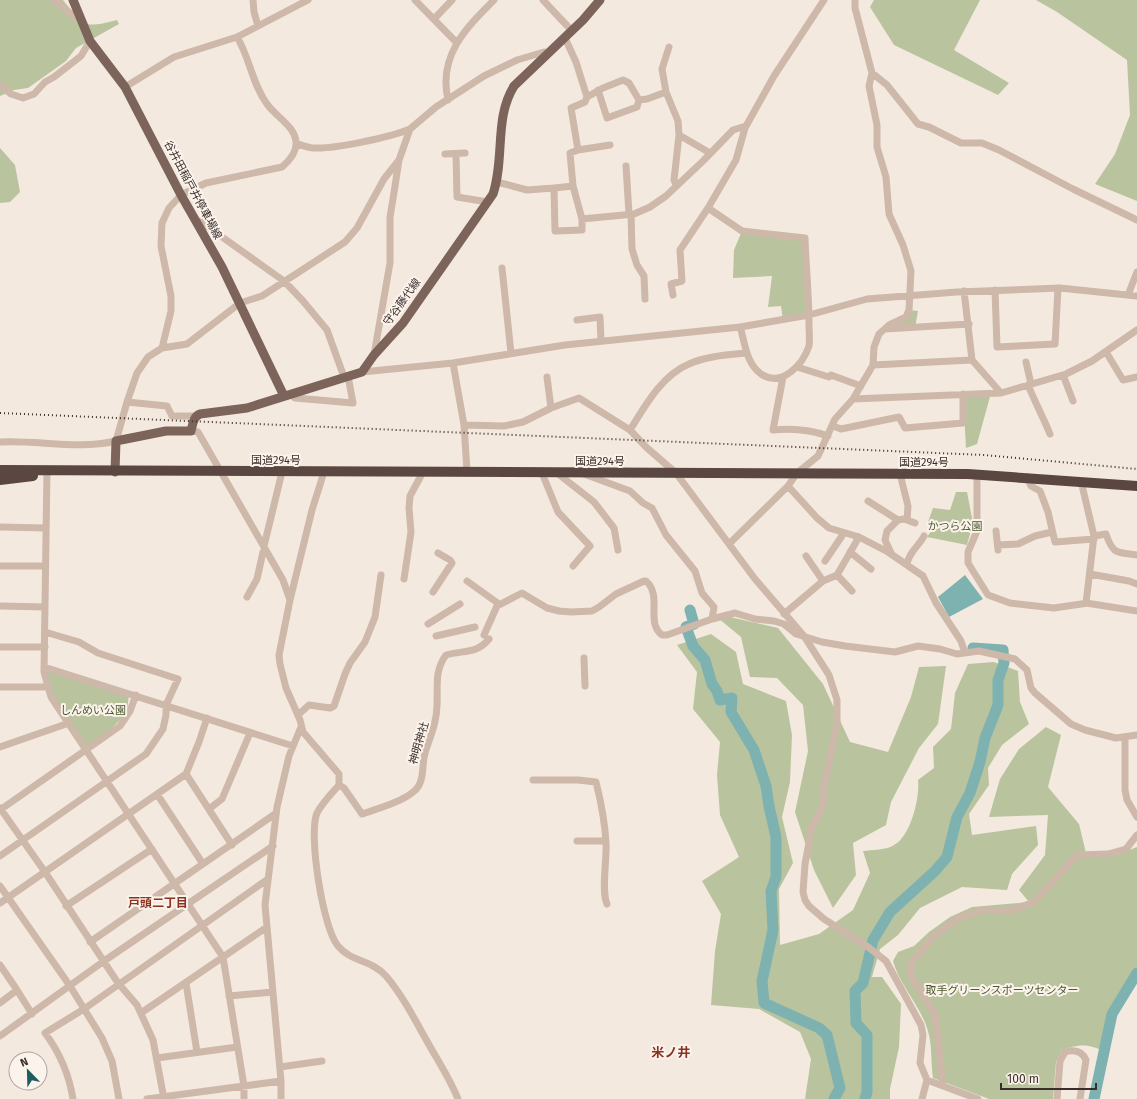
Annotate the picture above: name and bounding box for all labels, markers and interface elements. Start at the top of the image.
street label: 谷井田稲戸井停車場線 [161,138,225,242]
street label: 守谷藤代線 [381,276,423,328]
street label: 国道294号 [251,454,301,467]
street label: 国道294号 [575,455,625,468]
street label: 国道294号 [899,456,949,469]
park label: かつら公園 [928,520,983,533]
park label: しんめい公園 [60,704,126,717]
street label: 神明神社 [407,720,431,766]
district label: 戸頭二丁目 [128,896,188,910]
park label: 取手グリーンスポーツセンター [925,984,1079,997]
district label: 米ノ井 [651,1045,691,1060]
north arrow [8,1051,48,1091]
text: N [18,1055,30,1070]
scale bar [1001,1065,1096,1091]
text: 100 m [1007,1072,1039,1086]

